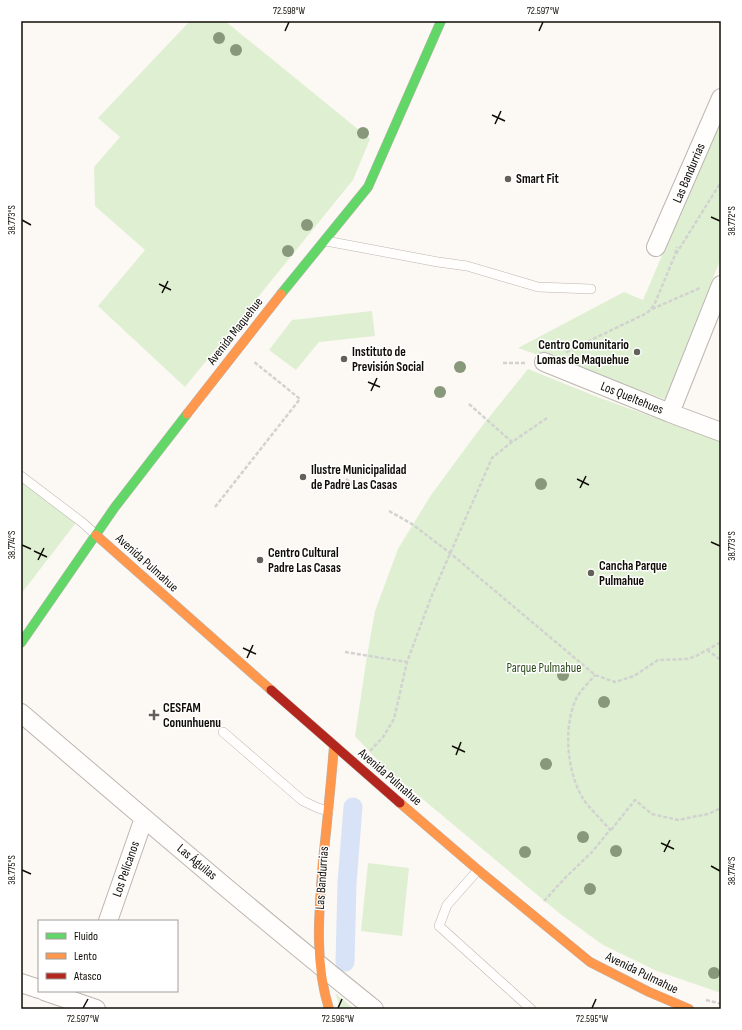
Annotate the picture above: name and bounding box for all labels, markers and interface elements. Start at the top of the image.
text: 72.598°W [273,5,306,17]
text: 72.597°W [527,5,560,17]
street label: Las Bandurrias [669,140,709,205]
place label: Smart Fit [516,171,559,187]
marker: Smart Fit [503,174,513,184]
text: 38.773°S [6,205,18,235]
text: 38.772°S [726,206,738,236]
street label: Avenida Maquehue [203,294,266,369]
place label: Centro Comunitario Lomas de Maquehue [537,337,629,368]
place label: Instituto de Previsión Social [352,344,424,375]
marker: Centro Comunitario Lomas de Maquehue [632,347,642,357]
marker: Instituto de Previsión Social [339,354,349,364]
street label: Los Queltehues [598,378,666,418]
place label: Ilustre Municipalidad de Padre Las Casas [311,462,407,493]
marker: Ilustre Municipalidad de Padre Las Casas [298,472,308,482]
street label: Avenida Pulmahue [112,530,182,595]
text: 38.774°S [6,531,18,559]
text: 38.773°S [726,531,738,561]
place label: Centro Cultural Padre Las Casas [268,545,341,576]
marker: Centro Cultural Padre Las Casas [255,555,265,565]
place label: Cancha Parque Pulmahue [599,558,668,589]
marker: Cancha Parque Pulmahue [586,568,596,578]
park label: Parque Pulmahue [507,660,581,676]
place label: CESFAM Conunhuenu [163,700,221,731]
marker: CESFAM Conunhuenu [148,709,160,721]
street label: Avenida Pulmahue [354,744,425,809]
street label: Los Pelícanos [109,839,143,899]
street label: Las Águilas [174,841,221,884]
street label: Las Bandurrias [312,846,332,910]
text: 38.775°S [6,855,18,885]
text: 38.774°S [726,857,738,885]
legend [38,920,178,992]
text: Fluido [74,929,98,944]
street label: Avenida Pulmahue [602,948,681,997]
text: Lento [74,949,97,964]
text: Atasco [73,969,101,984]
text: 72.597°W [67,1013,100,1025]
text: 72.596°W [322,1013,355,1025]
text: 72.595°W [576,1013,608,1025]

